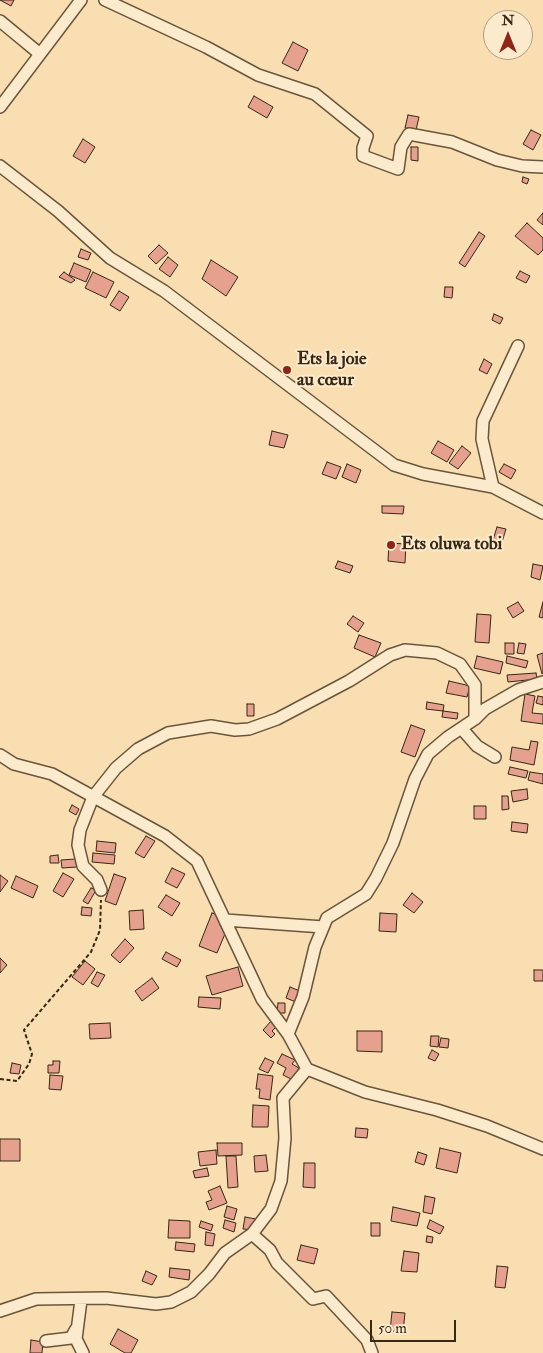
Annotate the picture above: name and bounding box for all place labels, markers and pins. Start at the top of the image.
place label: Ets la joie au cœur [297,349,367,392]
marker: Ets la joie au cœur [281,364,293,376]
place label: Ets oluwa tobi [401,534,502,556]
marker: Ets oluwa tobi [385,539,397,551]

